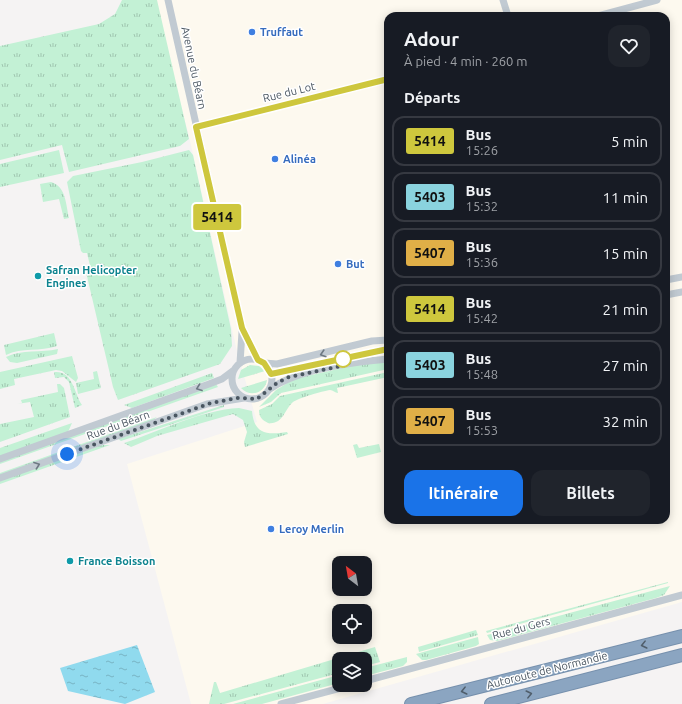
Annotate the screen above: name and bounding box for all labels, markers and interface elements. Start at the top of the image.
button: heart [608,25,650,67]
street label: Avenue du Béarn [179,26,209,110]
place label: Truffaut [260,26,303,38]
marker: Truffaut [247,27,257,37]
text: Adour [404,28,459,50]
text: À pied · 4 min · 260 m [404,54,528,68]
street label: Rue du Lot [262,80,317,104]
text: Départs [404,89,460,106]
text: Bus [466,126,491,143]
text: 5414 [414,133,446,149]
text: 5 min [611,133,648,150]
text: 15:26 [466,143,498,157]
place label: Alinéa [283,153,316,165]
marker: Alinéa [270,154,280,164]
text: Bus [466,182,491,199]
text: 5403 [414,189,446,205]
text: 11 min [602,189,648,206]
text: 15:32 [466,199,498,213]
line badge: 5414 [189,204,245,230]
text: 5414 [201,209,233,225]
text: Bus [466,238,491,255]
text: 5407 [414,245,446,261]
text: 15 min [602,245,648,262]
text: 15:36 [466,255,498,269]
place label: But [346,258,365,270]
marker: But [333,259,343,269]
place label: Safran Helicopter Engines [46,264,137,289]
marker: Safran Helicopter Engines [33,271,43,281]
text: Bus [466,294,491,311]
text: 5414 [414,301,446,317]
text: 21 min [602,301,648,318]
text: 15:42 [466,311,498,325]
one-way arrow [319,349,326,358]
unlabelled marker [334,350,352,368]
text: Bus [466,350,491,367]
text: 5403 [414,357,446,373]
text: 27 min [602,357,648,374]
text: 15:48 [466,367,498,381]
one-way arrow [196,383,203,391]
text: Bus [466,406,491,423]
street label: Rue du Béarn [85,408,151,442]
text: 5407 [414,413,446,429]
text: 32 min [602,413,648,430]
text: 15:53 [466,423,498,437]
your location [57,444,77,464]
one-way arrow [33,462,40,470]
button: Itinéraire [404,470,523,516]
button: Billets [531,470,650,516]
place label: Leroy Merlin [279,523,344,535]
marker: Leroy Merlin [266,524,276,534]
place label: France Boisson [78,555,155,567]
marker: France Boisson [65,556,75,566]
north arrow [332,556,372,596]
map controls [332,556,372,692]
button: locate [332,604,372,644]
street label: Rue du Gers [491,614,551,641]
one-way arrow [641,640,648,649]
street label: Autoroute de Normandie [485,649,609,691]
button: layers [332,652,372,692]
one-way arrow [461,686,467,694]
one-way arrow [526,691,532,699]

